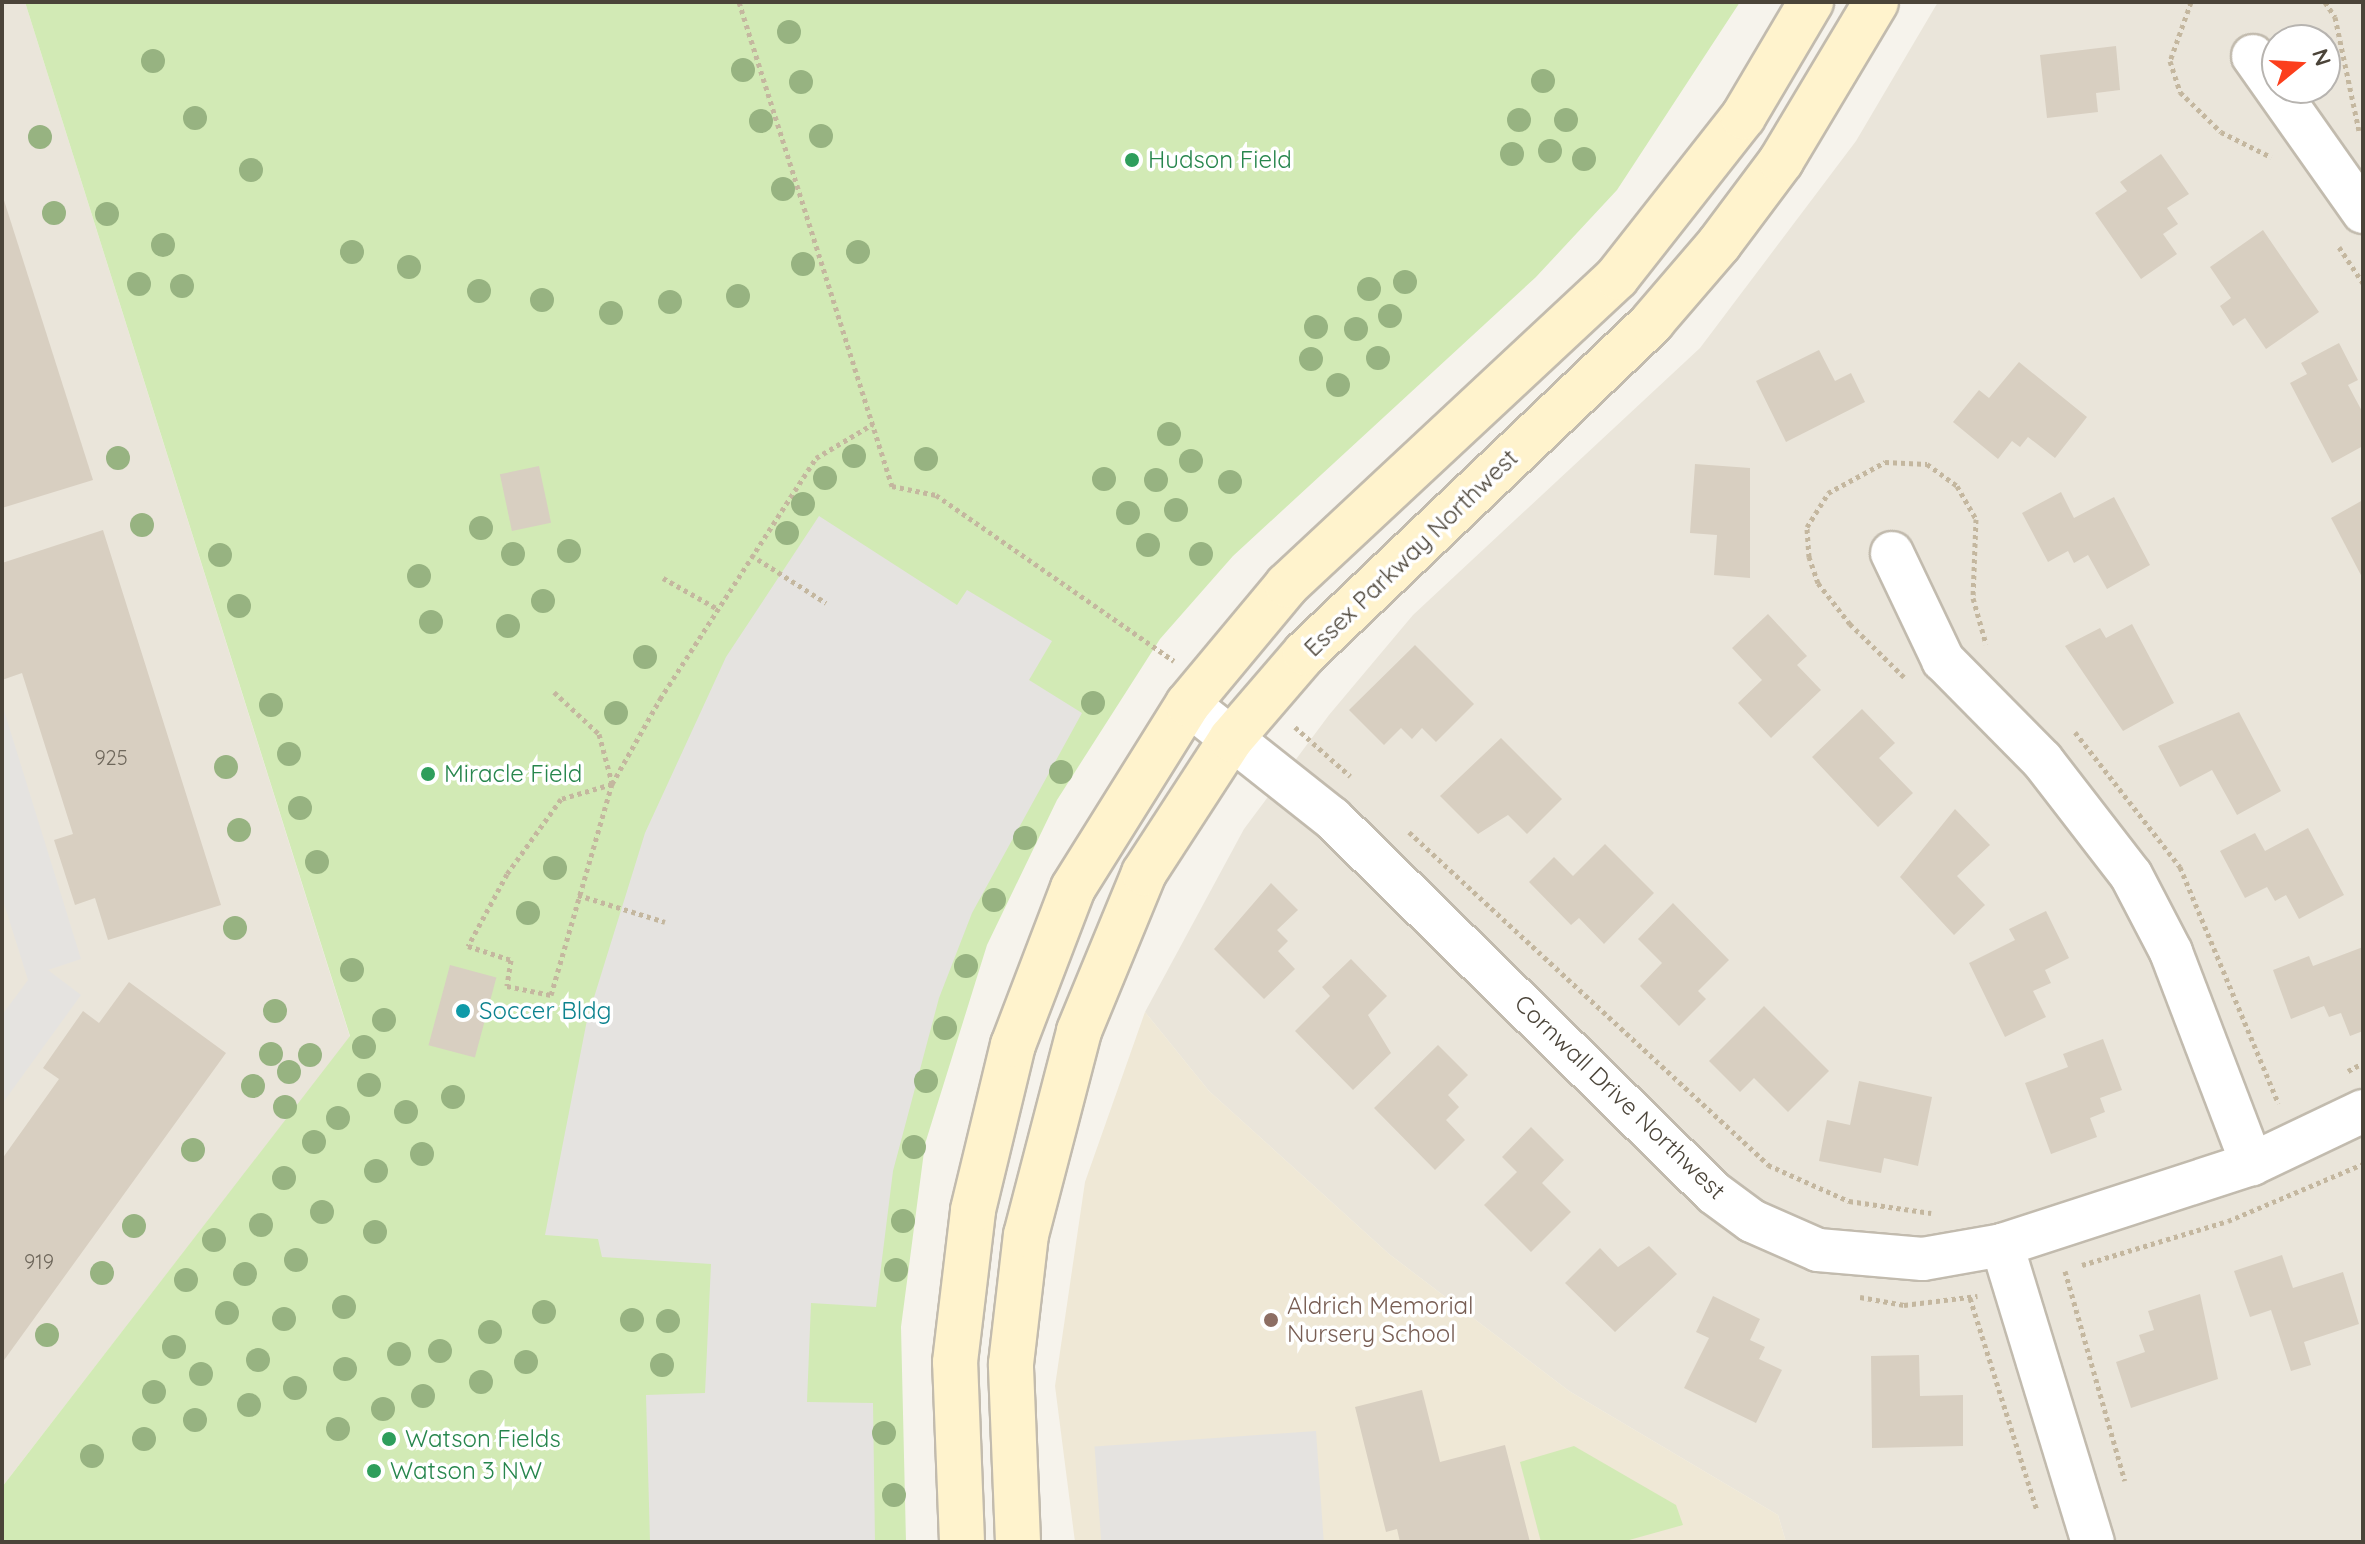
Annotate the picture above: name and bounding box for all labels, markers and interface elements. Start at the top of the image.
north arrow [2261,24,2341,104]
text: N [2306,45,2338,69]
place label: Hudson Field [1148,146,1292,174]
marker: Hudson Field [1123,151,1141,169]
street label: Essex Parkway Northwest [1298,444,1524,662]
house number: 925 [94,745,128,769]
place label: Miracle Field [444,760,582,788]
marker: Miracle Field [419,765,437,783]
street label: Cornwall Drive Northwest [1509,989,1731,1205]
place label: Soccer Bldg [479,997,612,1025]
marker: Soccer Bldg [454,1002,472,1020]
house number: 919 [24,1249,54,1273]
place label: Aldrich Memorial Nursery School [1287,1292,1474,1348]
marker: Aldrich Memorial Nursery School [1262,1311,1280,1329]
place label: Watson Fields [405,1425,561,1453]
marker: Watson Fields [380,1430,398,1448]
place label: Watson 3 NW [390,1457,542,1485]
marker: Watson 3 NW [365,1462,383,1480]

